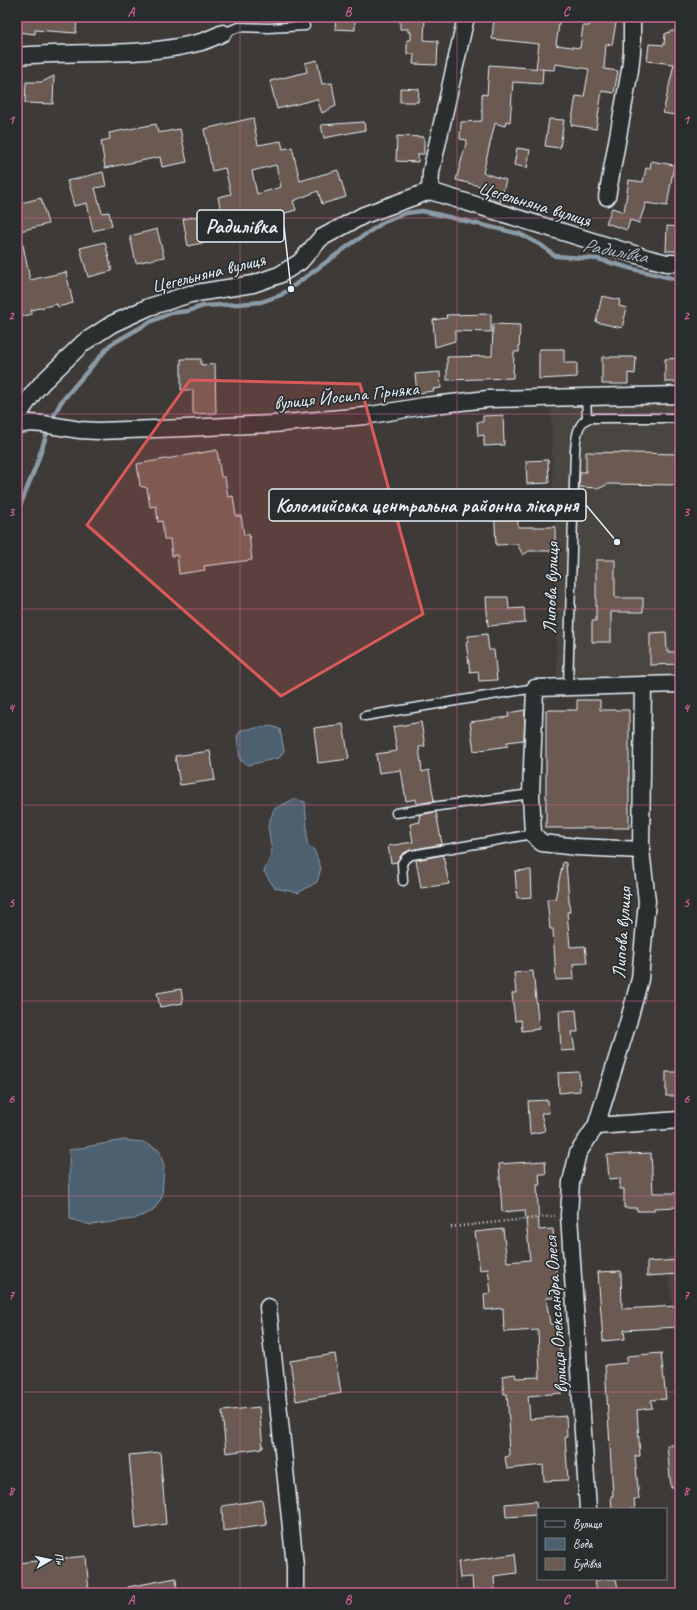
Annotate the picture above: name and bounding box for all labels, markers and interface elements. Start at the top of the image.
text: A [128,4,136,20]
text: B [345,4,353,20]
text: C [563,4,571,20]
text: 1 [8,112,16,128]
text: 1 [683,112,691,128]
street label: Цегельняна вулиця [476,175,595,233]
callout: Радилівка [197,210,284,242]
text: Радилівка [206,214,278,239]
water label: Радилівка [580,232,652,269]
street label: Цегельняна вулиця [149,247,269,299]
text: 2 [8,308,15,324]
text: 2 [683,308,690,324]
street label: вулиця Йосипа Гірняка [273,376,421,416]
callout: Коломийська центральна районна лікарня [269,489,586,521]
text: Коломийська центральна районна лікарня [276,493,580,518]
text: 3 [8,504,15,520]
text: 3 [683,504,690,520]
street label: Липова вулиця [537,540,565,634]
text: 4 [8,700,16,716]
text: 4 [683,700,691,716]
street label: Липова вулиця [607,885,637,980]
text: 5 [8,895,15,911]
text: 5 [683,895,690,911]
text: 6 [8,1091,15,1107]
text: 6 [683,1091,690,1107]
street label: вулиця Олександра Олеся [538,1234,573,1394]
text: 7 [8,1287,15,1303]
text: 7 [683,1287,690,1303]
text: 8 [8,1483,16,1499]
text: 8 [683,1483,691,1499]
legend [537,1508,667,1580]
text: Вулиця [573,1516,602,1532]
text: Вода [573,1536,594,1552]
north arrow [30,1540,70,1580]
text: Пн [52,1552,68,1566]
text: Будівля [573,1556,602,1572]
text: A [128,1592,136,1608]
text: B [345,1592,353,1608]
text: C [563,1592,571,1608]

